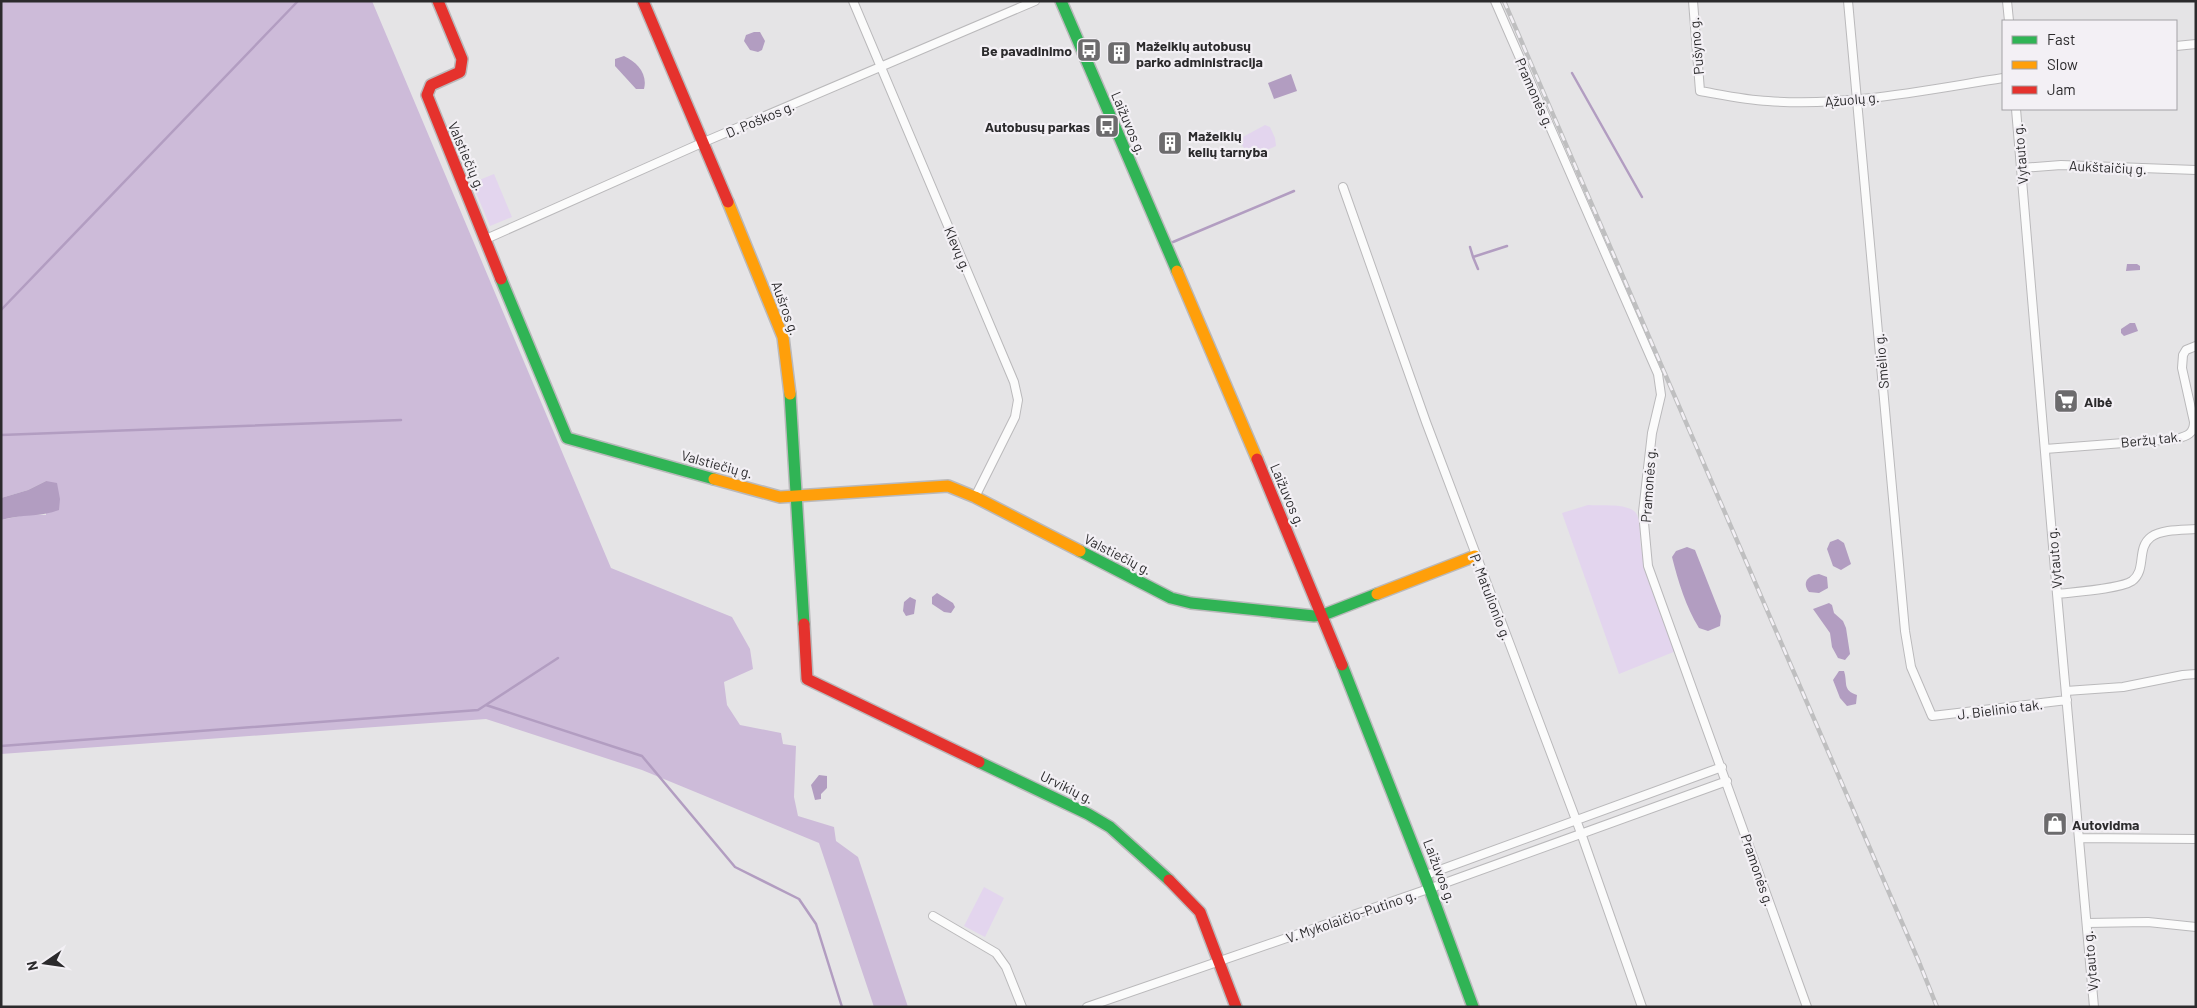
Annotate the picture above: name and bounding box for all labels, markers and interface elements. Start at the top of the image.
street label: Pušyno g. [1685,16,1707,76]
legend [2002,20,2177,110]
text: Fast [2047,30,2075,48]
bus stop icon: Be pavadinimo [1076,37,1102,63]
place label: Mažeikių autobusų parko administracija [1136,37,1263,70]
building icon: Mažeikių autobusų parko administracija [1106,40,1132,66]
place label: Be pavadinimo [981,42,1072,59]
street label: Pramonės g. [1512,55,1558,131]
text: Slow [2047,55,2078,73]
text: Jam [2047,80,2076,98]
street label: Ąžuolų g. [1824,88,1880,110]
street label: Laižuvos g. [1108,89,1150,157]
street label: D. Poškos g. [723,97,797,141]
bus stop icon: Autobusų parkas [1094,113,1120,139]
place label: Autobusų parkas [985,118,1090,135]
street label: Valstiečių g. [445,119,489,193]
street label: Vytauto g. [2009,123,2031,185]
place label: Mažeikių kelių tarnyba [1188,127,1268,160]
building icon: Mažeikių kelių tarnyba [1157,130,1183,156]
street label: Aukštaičių g. [2069,156,2147,178]
street label: Klevų g. [941,224,975,274]
street label: Aušros g. [768,279,804,337]
street label: Smėlio g. [1870,332,1892,390]
supermarket icon: Aibė [2053,388,2079,414]
place label: Aibė [2084,393,2113,410]
street label: Beržų tak. [2120,427,2182,451]
street label: Valstiečių g. [679,446,755,482]
street label: Pramonės g. [1637,447,1659,523]
street label: Laižuvos g. [1267,461,1309,529]
street label: Vytauto g. [2043,527,2065,589]
street label: Valstiečių g. [1081,530,1155,578]
street label: P. Matulionio g. [1467,551,1515,643]
street label: J. Bielinio tak. [1956,695,2044,723]
street label: Urvikių g. [1038,767,1096,807]
shop icon: Autovidma [2042,811,2068,837]
place label: Autovidma [2072,816,2140,833]
street label: Pramonės g. [1738,832,1778,908]
street label: Laižuvos g. [1420,837,1460,905]
street label: V. Mykolaičio-Putino g. [1284,886,1418,946]
street label: Vytauto g. [2079,930,2101,992]
north arrow [20,938,70,988]
text: N [23,960,41,972]

